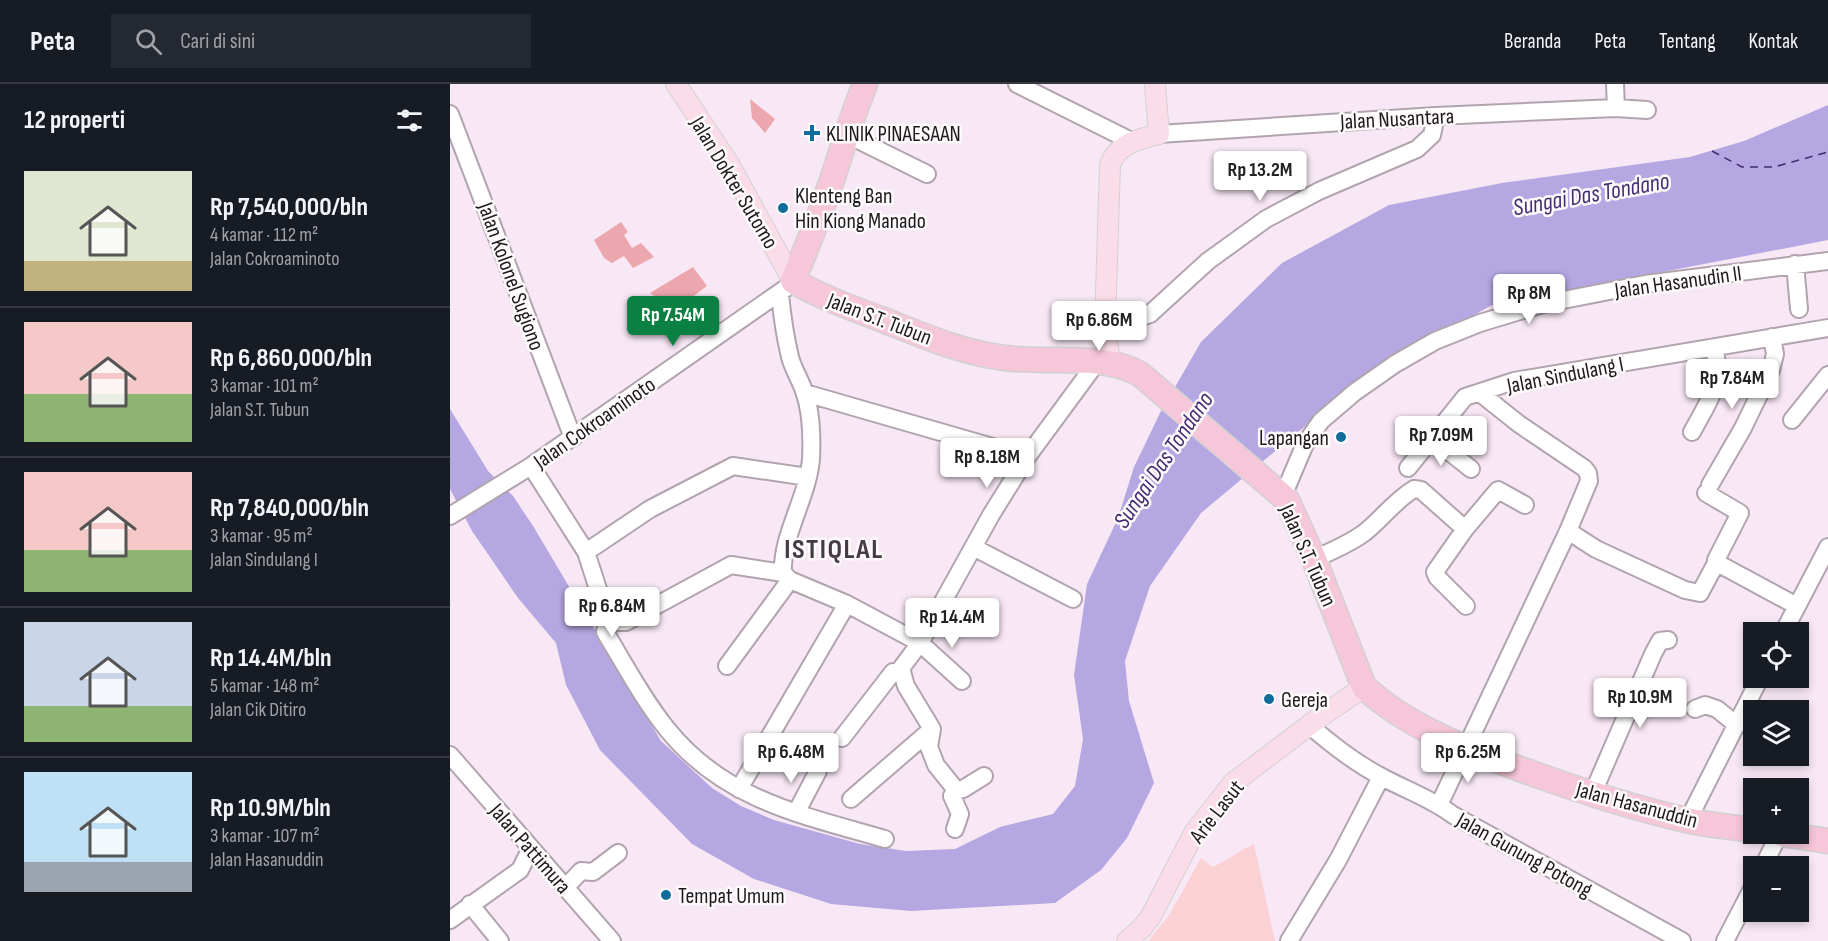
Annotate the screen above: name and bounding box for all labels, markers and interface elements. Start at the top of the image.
search box [111,14,531,68]
text: Peta [30,25,75,58]
icon: search [132,25,165,58]
text: Cari di sini [180,28,255,55]
text: Beranda [1504,29,1561,54]
text: Peta [1594,29,1626,54]
text: Tentang [1659,29,1716,54]
text: Kontak [1749,29,1798,54]
street label: Jalan Nusantara [1338,103,1455,136]
icon: filters [393,104,426,137]
text: 12 properti [24,105,125,136]
street label: Jalan Dokter Sutomo [683,111,784,254]
place label: KLINIK PINAESAAN [826,121,961,148]
marker: KLINIK PINAESAAN [803,124,821,142]
pin: Rp 13.2M [1198,151,1322,202]
text: Rp 13.2M [1228,158,1292,182]
water label: Sungai Das Tondano [1511,166,1672,223]
place label: Klenteng Ban Hin Kiong Manado [795,183,926,235]
text: Rp 7,540,000/bln [210,192,368,223]
icon: home [72,195,144,267]
street label: Jalan Kolonel Sugiono [471,198,550,354]
marker: Klenteng Ban Hin Kiong Manado [776,201,790,215]
text: 4 kamar · 112 m² [210,223,318,247]
text: Jalan Cokroaminoto [210,247,339,271]
street label: Jalan Hasanudin II [1612,260,1743,305]
pin: Rp 8M [1487,274,1571,325]
text: Rp 8M [1507,281,1551,305]
street label: Jalan S.T. Tubun [823,287,935,352]
pin: Rp 7.54M [611,296,735,347]
pin: Rp 6.86M [1037,301,1161,352]
text: Rp 7.54M [641,303,705,327]
text: Rp 6.86M [1066,308,1132,332]
text: Rp 6,860,000/bln [210,343,372,374]
icon: home [72,346,144,418]
street label: Jalan Sindulang I [1504,351,1626,400]
pin: Rp 7.84M [1670,359,1794,410]
text: Rp 7.84M [1700,366,1764,390]
street label: Jalan Cokroaminoto [528,371,661,476]
text: 3 kamar · 101 m² [210,374,319,398]
water label: Sungai Das Tondano [1107,386,1220,534]
text: Jalan S.T. Tubun [210,398,309,422]
pin: Rp 7.09M [1379,416,1503,467]
text: Rp 7.09M [1409,423,1473,447]
place label: Lapangan [1259,425,1329,452]
marker: Lapangan [1334,430,1348,444]
pin: Rp 8.18M [925,438,1049,489]
text: Rp 8.18M [954,445,1020,469]
text: Rp 7,840,000/bln [210,493,369,524]
icon: home [72,496,144,568]
street label: Jalan S.T. Tubun [1273,499,1342,611]
text: 3 kamar · 95 m² [210,524,313,548]
district label: ISTIQLAL [784,533,884,566]
text: Jalan Sindulang I [210,548,318,572]
pin: Rp 6.84M [550,587,674,638]
text: Rp 6.84M [579,594,645,618]
pin: Rp 14.4M [890,598,1014,649]
text: Rp 14.4M [919,605,985,629]
map controls [1743,622,1809,922]
button: locate [1743,622,1809,688]
text: Rp 14.4M/bln [210,643,332,674]
icon: home [72,646,144,718]
text: 5 kamar · 148 m² [210,674,320,698]
pin: Rp 10.9M [1578,678,1702,729]
text: Rp 10.9M [1608,685,1672,709]
place label: Gereja [1281,687,1328,714]
marker: Gereja [1262,692,1276,706]
text: Jalan Cik Ditiro [210,698,306,722]
button: layers [1743,700,1809,766]
pin: Rp 6.48M [729,733,853,784]
pin: Rp 6.25M [1406,733,1530,784]
text: Rp 6.48M [758,740,824,764]
text: Rp 6.25M [1435,740,1501,764]
street label: Arie Lasut [1183,775,1250,850]
street label: Jalan Hasanuddin [1572,776,1700,835]
button: + [1743,778,1809,844]
text: Rp 10.9M/bln [210,793,331,824]
icon: home [72,796,144,868]
street label: Jalan Pattimura [483,797,577,900]
street label: Jalan Gunung Potong [1451,806,1597,904]
text: 3 kamar · 107 m² [210,824,320,848]
text: Jalan Hasanuddin [210,848,324,872]
button: − [1743,856,1809,922]
place label: Tempat Umum [678,883,785,910]
marker: Tempat Umum [659,888,673,902]

